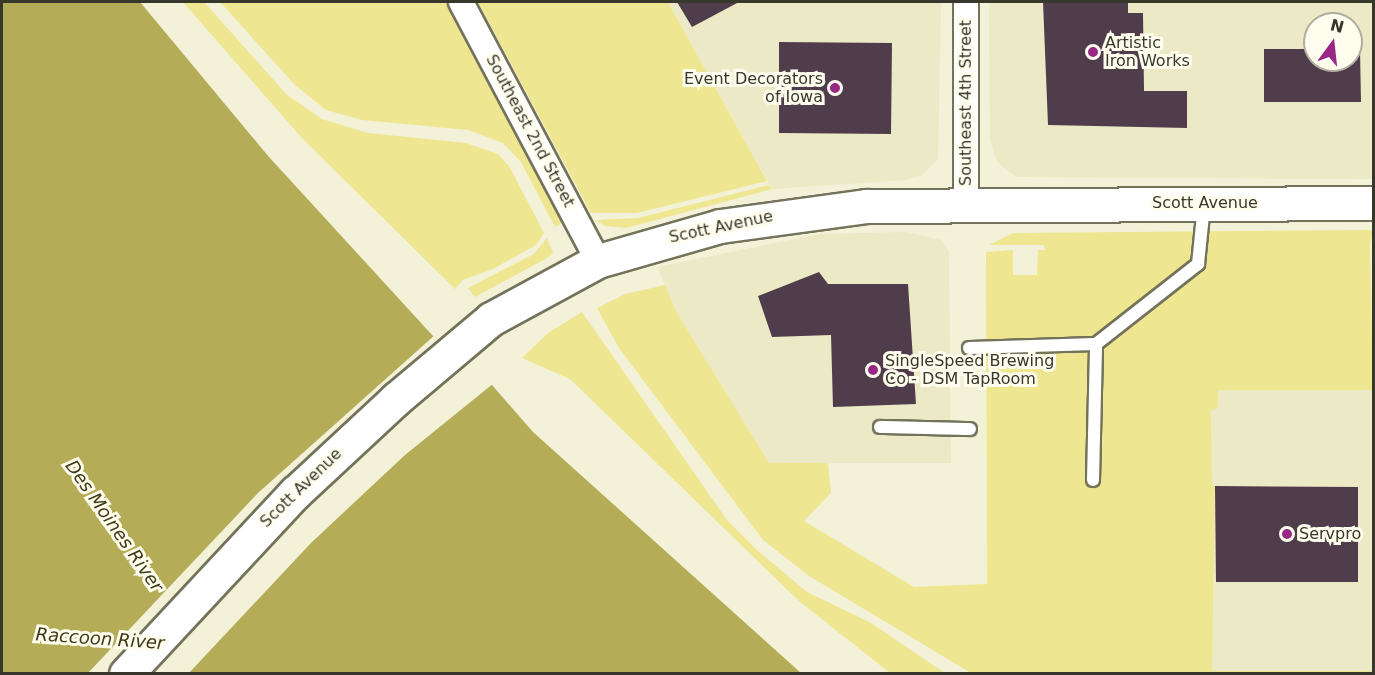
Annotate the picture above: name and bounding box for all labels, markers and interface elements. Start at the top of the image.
north arrow [1303,12,1363,72]
text: N [1328,15,1346,37]
street label: Southeast 4th Street [956,20,976,186]
place label: Artistic Iron Works [1105,33,1190,71]
marker: Artistic Iron Works [1086,45,1100,59]
street label: Southeast 2nd Street [482,51,578,211]
place label: Event Decorators of Iowa [684,69,823,107]
marker: Event Decorators of Iowa [828,81,842,95]
street label: Scott Avenue [1152,193,1258,213]
street label: Scott Avenue [667,207,775,247]
place label: SingleSpeed Brewing Co - DSM TapRoom [885,351,1054,389]
marker: SingleSpeed Brewing Co - DSM TapRoom [866,363,880,377]
street label: Scott Avenue [256,444,346,532]
water label: Des Moines River [60,456,168,596]
place label: Servpro [1299,524,1361,544]
marker: Servpro [1280,527,1294,541]
water label: Raccoon River [35,624,165,654]

